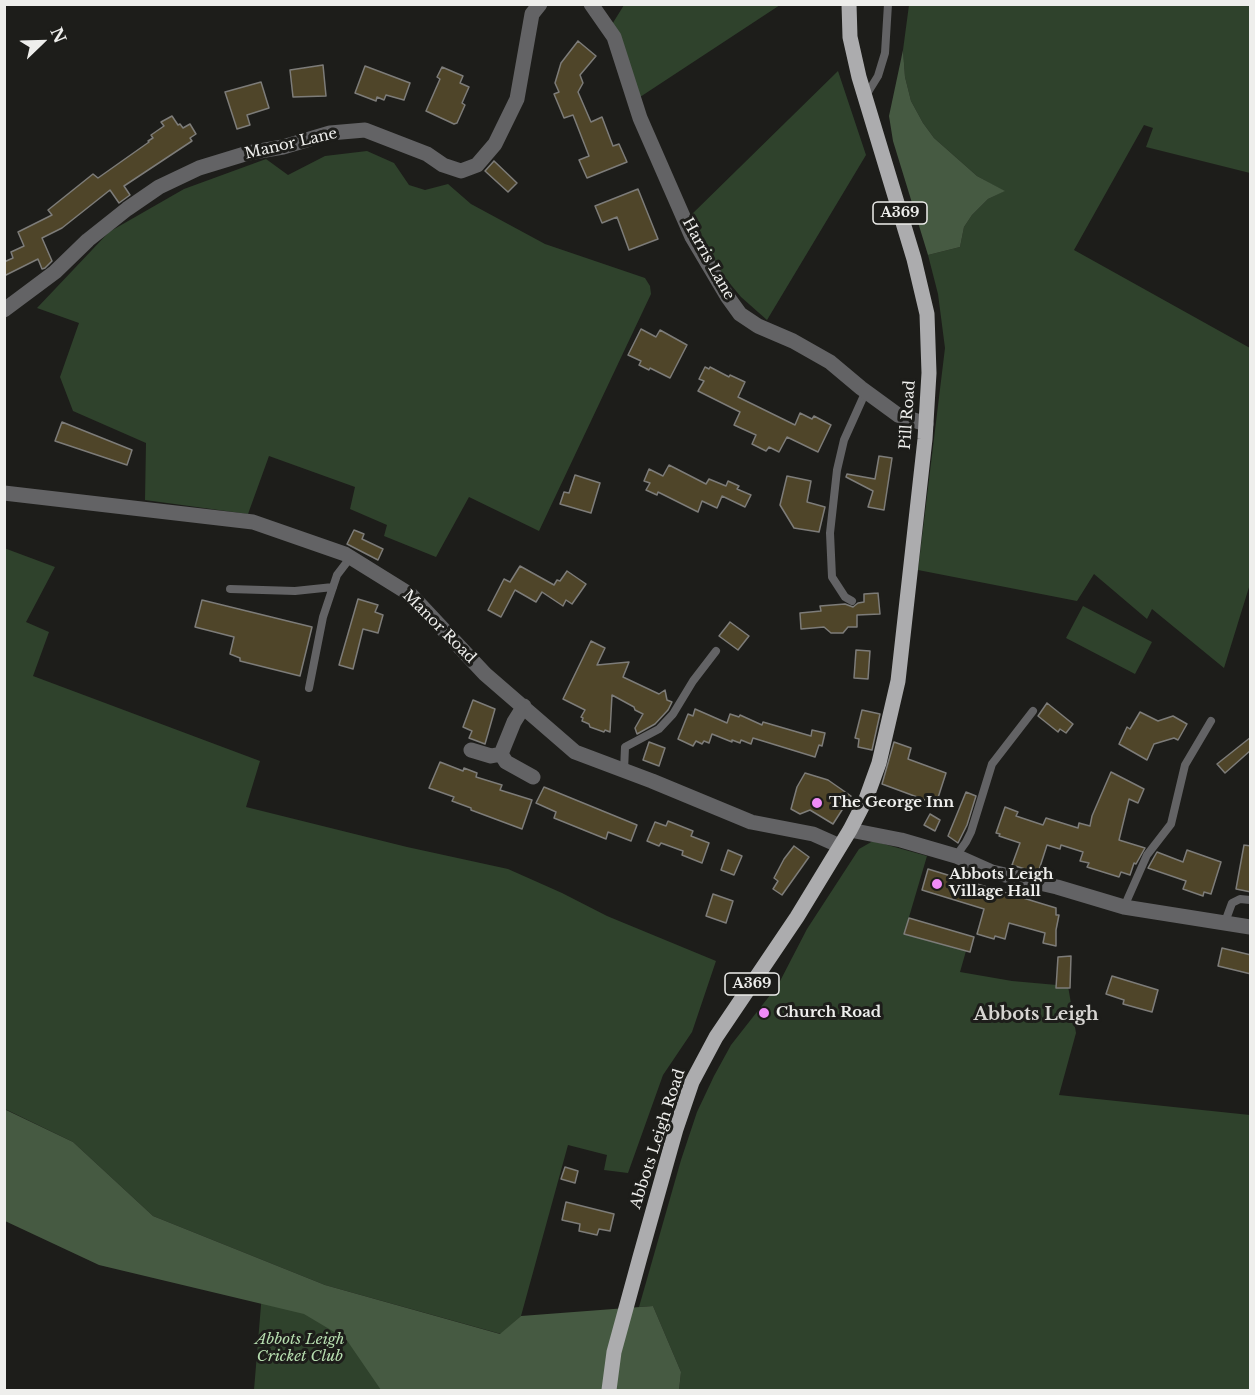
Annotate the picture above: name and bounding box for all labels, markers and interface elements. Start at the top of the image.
north arrow [12,12,72,72]
text: N [46,24,71,46]
street label: Manor Lane [243,125,339,163]
road number: A369 [873,202,927,224]
street label: Harris Lane [678,215,738,303]
street label: Pill Road [897,380,919,450]
street label: Manor Road [399,587,479,667]
place label: The George Inn [829,794,954,812]
marker: The George Inn [810,796,824,810]
place label: Abbots Leigh Village Hall [949,866,1053,901]
marker: Abbots Leigh Village Hall [930,877,944,891]
road number: A369 [725,973,779,995]
place label: Church Road [776,1004,881,1022]
district label: Abbots Leigh [973,1004,1099,1026]
marker: Church Road [757,1006,771,1020]
street label: Abbots Leigh Road [627,1067,689,1211]
park label: Abbots Leigh Cricket Club [255,1331,345,1366]

